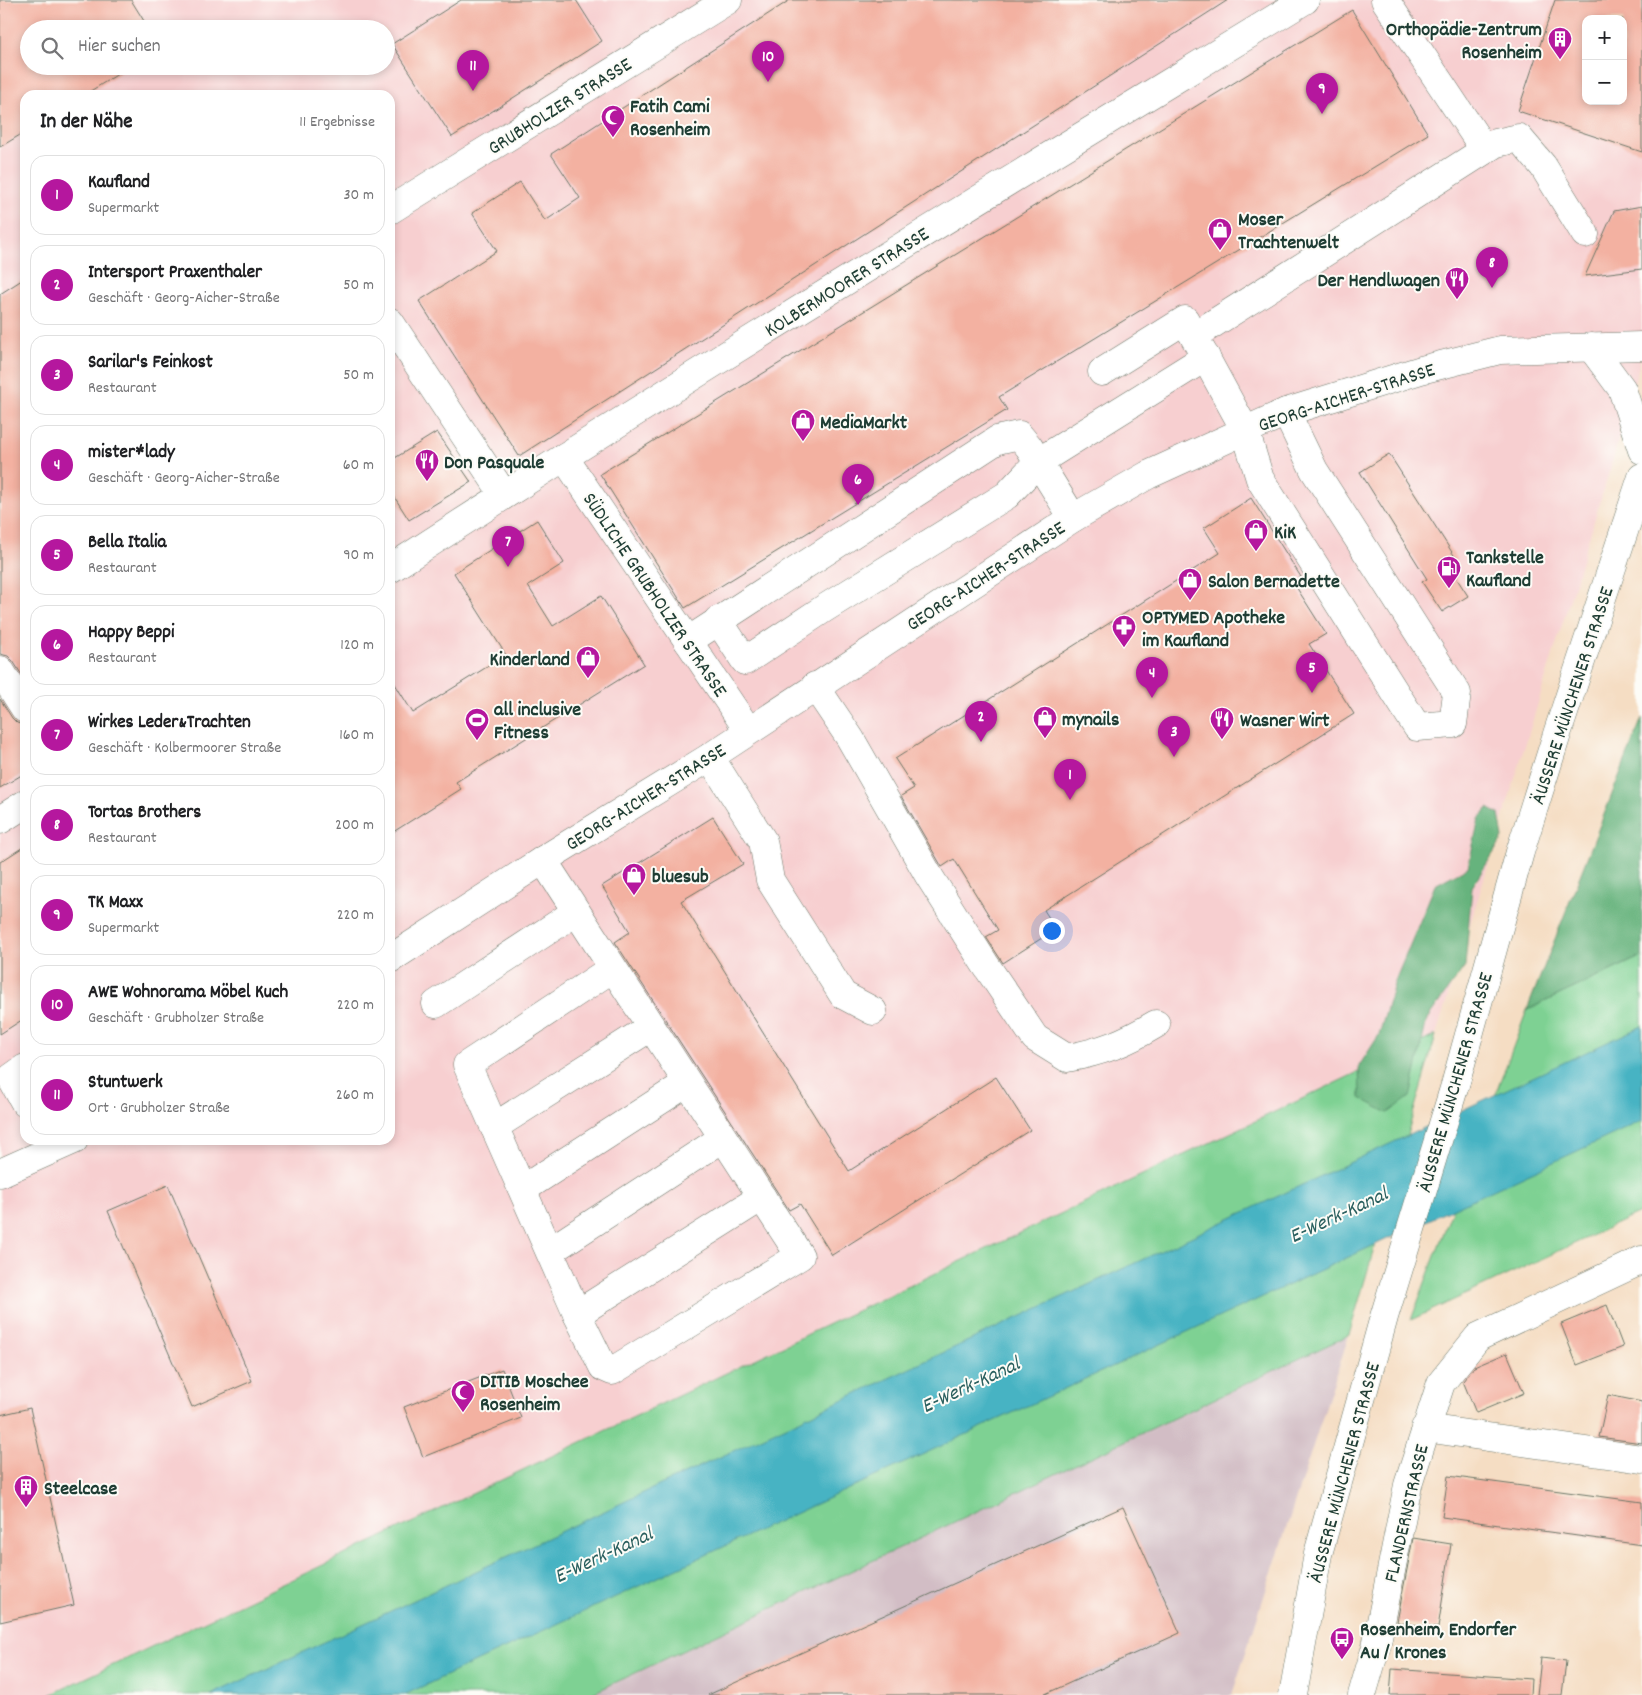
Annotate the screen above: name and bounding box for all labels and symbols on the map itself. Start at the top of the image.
place label: Orthopädie-Zentrum Rosenheim [1386,17,1542,68]
building icon: Orthopädie-Zentrum Rosenheim [1547,26,1573,60]
pin: 10 [752,41,784,82]
pin: 11 [457,50,489,91]
street label: GRUBHOLZER STRASSE [483,52,638,163]
pin: 9 [1306,73,1338,114]
place label: Fatih Cami Rosenheim [630,94,711,145]
mosque icon: Fatih Cami Rosenheim [600,104,626,138]
place label: Moser Trachtenwelt [1238,207,1340,258]
shop icon: Moser Trachtenwelt [1207,217,1233,251]
street label: KOLBERMOORER STRASSE [760,222,935,346]
pin: 8 [1476,247,1508,288]
restaurant icon: Der Hendlwagen [1444,266,1470,300]
place label: Der Hendlwagen [1317,268,1440,296]
street label: GEORG-AICHER-STRASSE [1255,357,1439,441]
shop icon: MediaMarkt [790,408,816,442]
place label: MediaMarkt [820,410,908,438]
restaurant icon: Don Pasquale [414,448,440,482]
place label: Don Pasquale [444,450,545,478]
pin: 6 [842,464,874,505]
street label: SÜDLICHE GRUBHOLZER STRASSE [574,488,733,704]
street label: GEORG-AICHER-STRASSE [902,516,1072,639]
shop icon: KiK [1243,518,1269,552]
place label: KiK [1274,520,1297,548]
pin: 7 [492,526,524,567]
place label: Tankstelle Kaufland [1466,545,1544,596]
fuel station icon: Tankstelle Kaufland [1436,555,1462,589]
shop icon: Salon Bernadette [1177,567,1203,601]
place label: Salon Bernadette [1208,569,1340,597]
street label: ÄUSSERE MÜNCHENER STRASSE [1525,583,1622,808]
place label: OPTYMED Apotheke im Kaufland [1142,605,1285,656]
pharmacy icon: OPTYMED Apotheke im Kaufland [1111,614,1137,648]
shop icon: Kinderland [575,645,601,679]
place label: Kinderland [490,647,570,675]
pin: 5 [1296,652,1328,693]
pin: 4 [1136,657,1168,698]
place label: all inclusive Fitness [494,697,581,748]
pin: 2 [965,701,997,742]
shop icon: mynails [1032,705,1058,739]
restaurant icon: Wasner Wirt [1209,706,1235,740]
sports icon: all inclusive Fitness [464,707,490,741]
place label: mynails [1062,707,1119,735]
place label: Wasner Wirt [1240,708,1330,736]
pin: 3 [1158,716,1190,757]
street label: GEORG-AICHER-STRASSE [561,738,732,859]
pin: 1 [1054,759,1086,800]
shop icon: bluesub [621,862,647,896]
place label: bluesub [652,864,709,892]
your location [1039,918,1065,944]
street label: ÄUSSERE MÜNCHENER STRASSE [1412,970,1502,1196]
water label: E-Werk-Kanal [1285,1180,1395,1253]
water label: E-Werk-Kanal [917,1350,1027,1423]
street label: ÄUSSERE MÜNCHENER STRASSE [1303,1359,1389,1586]
place label: DITIB Moschee Rosenheim [480,1369,589,1420]
mosque icon: DITIB Moschee Rosenheim [450,1379,476,1413]
street label: FLANDERNSTRASSE [1378,1442,1437,1586]
building icon: Steelcase [13,1474,39,1508]
place label: Steelcase [44,1476,117,1504]
water label: E-Werk-Kanal [550,1520,660,1593]
place label: Rosenheim, Endorfer Au / Krones [1360,1617,1517,1668]
bus stop icon: Rosenheim, Endorfer Au / Krones [1329,1626,1355,1660]

